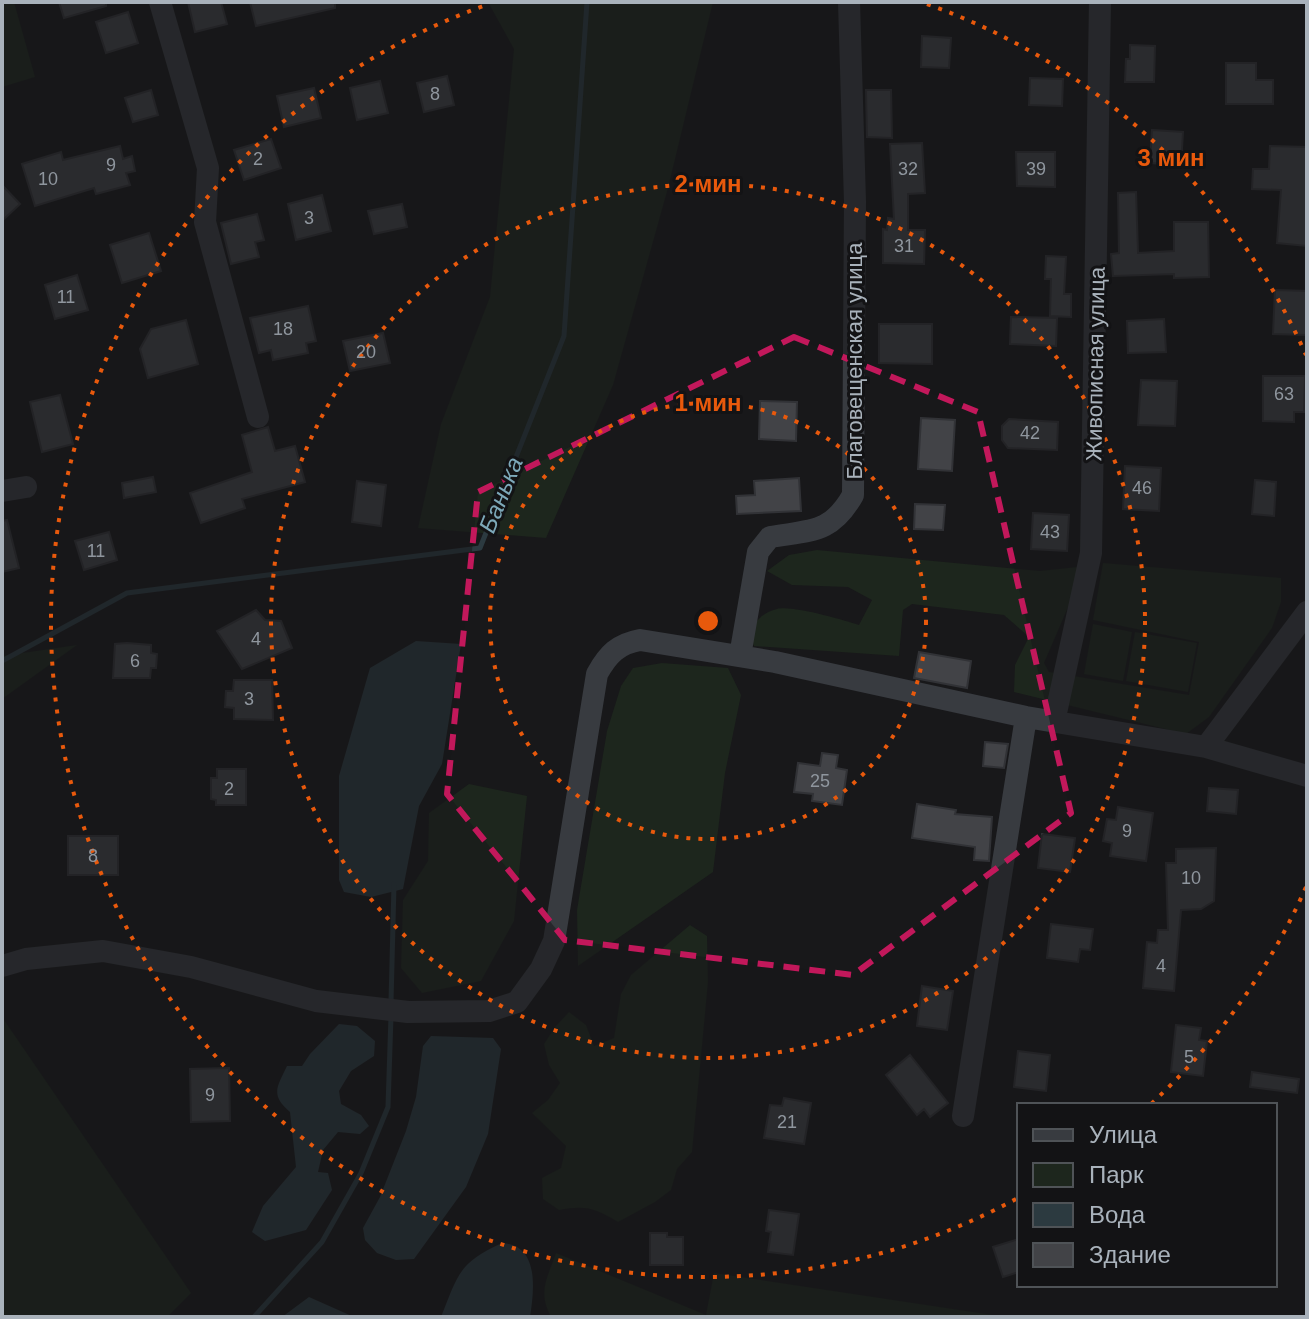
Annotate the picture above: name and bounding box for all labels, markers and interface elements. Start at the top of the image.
house number: 8 [430,84,440,104]
text: 3 мин [1137,144,1205,171]
house number: 2 [253,149,263,169]
house number: 9 [106,155,116,175]
house number: 32 [898,159,918,179]
house number: 39 [1026,159,1046,179]
house number: 10 [38,169,58,189]
text: 2 мин [674,170,742,197]
house number: 3 [304,208,314,228]
house number: 31 [894,236,914,256]
street label: Благовещенская улица [842,242,867,479]
street label: Живописная улица [1081,266,1110,461]
house number: 11 [57,287,75,307]
house number: 18 [273,319,293,339]
house number: 20 [356,342,376,362]
house number: 63 [1274,384,1294,404]
text: 1 мин [674,389,742,416]
house number: 42 [1020,423,1040,443]
water label: Банька [473,453,528,537]
house number: 46 [1132,478,1152,498]
house number: 43 [1040,522,1060,542]
house number: 11 [87,541,105,561]
centre of rings [694,607,722,635]
house number: 4 [251,629,261,649]
house number: 6 [130,651,140,671]
house number: 3 [244,689,254,709]
house number: 25 [810,771,830,791]
house number: 2 [224,779,234,799]
house number: 9 [1122,821,1132,841]
house number: 8 [88,846,98,866]
house number: 10 [1181,868,1201,888]
house number: 4 [1156,956,1166,976]
house number: 5 [1184,1047,1194,1067]
house number: 9 [205,1085,215,1105]
legend [1017,1103,1277,1287]
house number: 21 [777,1112,797,1132]
text: Улица [1089,1121,1158,1148]
text: Парк [1089,1161,1144,1188]
text: Вода [1089,1201,1146,1228]
text: Здание [1089,1241,1171,1268]

